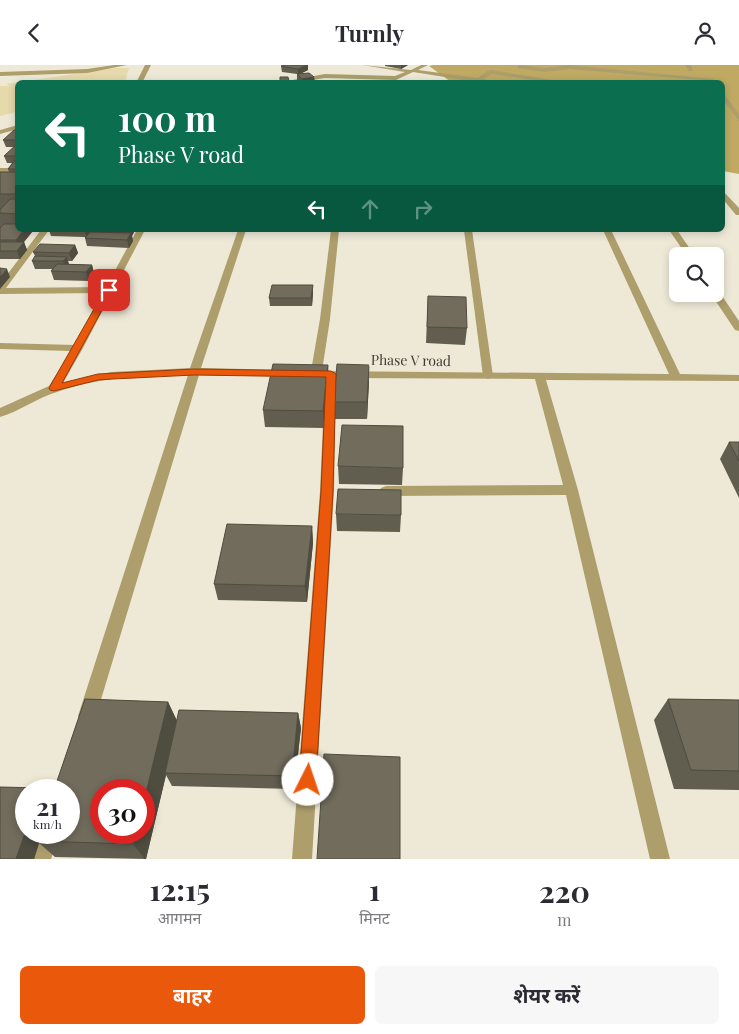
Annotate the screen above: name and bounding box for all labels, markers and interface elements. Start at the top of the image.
text: Turnly [335,18,404,48]
icon: back [20,19,48,47]
icon: person [691,19,719,47]
text: 100 m [118,94,216,141]
icon: left [35,100,100,165]
text: Phase V road [118,139,244,169]
icon: left [303,195,331,223]
icon: ahead [356,195,384,223]
icon: right [409,195,437,223]
map controls [669,247,724,302]
button: search [669,247,724,302]
pin [88,269,130,311]
icon: arrive [95,276,123,304]
street label: Phase V road [371,350,451,370]
position arrow [281,753,333,805]
speed limit sign: 30 [90,779,155,844]
text: 21 [36,789,59,822]
text: km/h [33,816,62,832]
text: 12:15 [149,869,210,909]
text: 1 [369,869,380,909]
text: 220 [539,871,590,911]
text: आगमन [158,907,202,928]
text: मिनट [359,907,390,928]
text: m [557,909,572,930]
button: बाहर [20,966,365,1024]
button: शेयर करें [375,966,719,1024]

